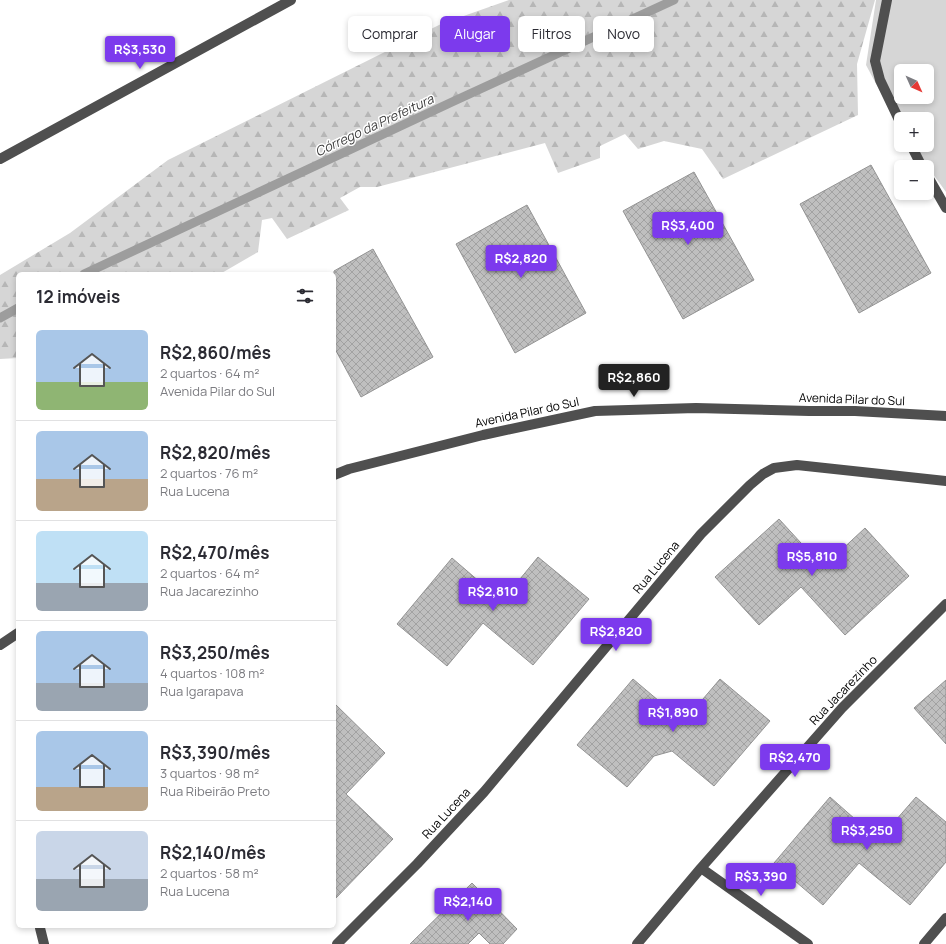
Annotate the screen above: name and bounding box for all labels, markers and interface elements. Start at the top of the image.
chip: Comprar [348,16,432,52]
chip: Alugar [440,16,510,52]
chip: Filtros [518,16,585,52]
chip: Novo [593,16,654,52]
pin: R$3,530 [103,36,177,70]
text: R$3,530 [114,40,166,58]
north arrow [894,64,934,104]
map controls [894,64,934,200]
water label: Córrego da Prefeitura [312,89,437,160]
button: + [894,112,934,152]
button: − [894,160,934,200]
pin: R$3,400 [651,212,725,246]
text: R$3,400 [661,216,715,234]
pin: R$2,820 [484,245,558,279]
text: R$2,820 [495,249,547,267]
text: 12 imóveis [36,285,120,308]
icon: filters [294,285,316,307]
text: R$2,860/mês [160,341,271,364]
icon: home [68,346,116,394]
text: 2 quartos · 64 m² [160,364,259,382]
pin: R$2,860 [597,364,671,398]
text: R$2,860 [607,368,661,386]
text: Avenida Pilar do Sul [160,382,275,400]
street label: Avenida Pilar do Sul [799,389,905,409]
street label: Avenida Pilar do Sul [473,393,581,431]
text: R$2,820/mês [160,441,270,464]
icon: home [68,447,116,495]
text: 2 quartos · 76 m² [160,464,258,482]
text: Rua Lucena [160,482,229,500]
street label: Rua Lucena [629,537,683,597]
text: R$2,470/mês [160,541,269,564]
pin: R$5,810 [775,543,849,577]
icon: home [68,547,116,595]
text: R$5,810 [787,547,837,565]
text: 2 quartos · 64 m² [160,564,259,582]
pin: R$2,810 [456,578,530,612]
text: Rua Jacarezinho [160,582,259,600]
text: R$2,810 [468,582,518,600]
pin: R$2,820 [579,618,653,652]
text: R$2,820 [590,622,642,640]
text: R$3,250/mês [160,641,270,664]
icon: home [68,647,116,695]
street label: Rua Jacarezinho [805,651,881,729]
text: 4 quartos · 108 m² [160,664,265,682]
text: Rua Igarapava [160,682,243,700]
pin: R$1,890 [636,699,710,733]
text: R$1,890 [648,703,698,721]
text: R$3,390/mês [160,741,270,764]
pin: R$2,470 [758,744,832,778]
icon: home [68,747,116,795]
text: R$2,470 [769,748,821,766]
text: 3 quartos · 98 m² [160,764,259,782]
text: Rua Ribeirão Preto [160,782,270,800]
street label: Rua Lucena [418,784,474,842]
pin: R$3,250 [830,817,904,851]
text: R$3,250 [841,821,893,839]
text: R$2,140/mês [160,841,266,864]
icon: home [68,847,116,895]
pin: R$3,390 [724,863,798,897]
text: 2 quartos · 58 m² [160,864,259,882]
text: R$3,390 [735,867,787,885]
text: Rua Lucena [160,882,229,900]
pin: R$2,140 [431,888,505,922]
text: R$2,140 [443,892,493,910]

